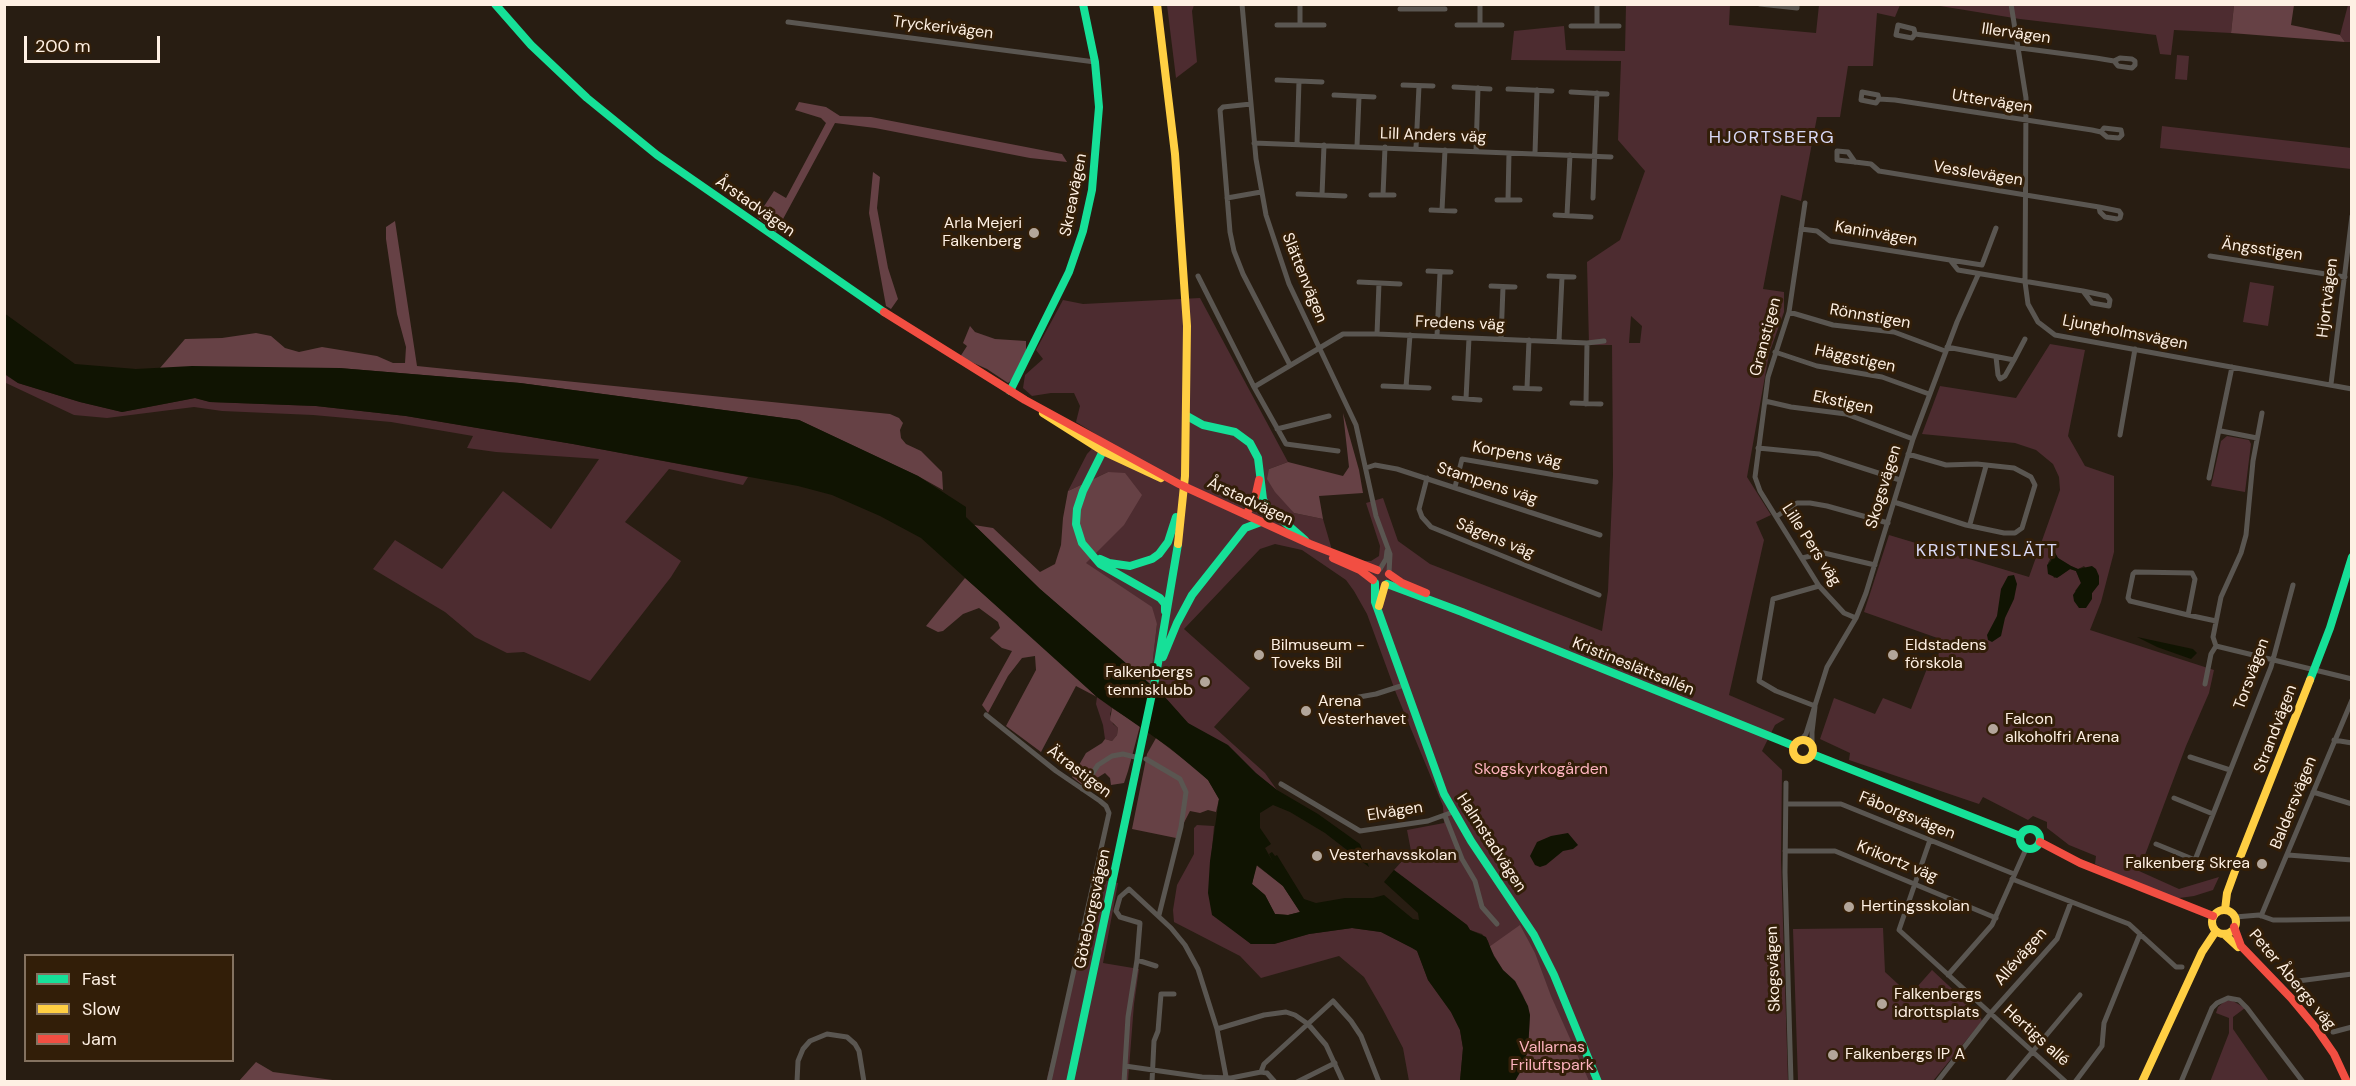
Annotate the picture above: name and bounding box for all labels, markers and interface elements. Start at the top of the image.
street label: Tryckerivägen [892,12,994,44]
street label: Illervägen [1980,20,2052,48]
scale bar [27,24,164,62]
text: 200 m [35,34,91,58]
street label: Uttervägen [1950,86,2034,118]
street label: Lill Anders väg [1379,125,1487,147]
district label: HJORTSBERG [1709,127,1835,149]
street label: Skreavägen [1057,152,1091,238]
street label: Vesslevägen [1932,157,2024,191]
street label: Årstadvägen [711,173,799,241]
place label: Arla Mejeri Falkenberg [942,214,1022,252]
street label: Kaninvägen [1833,217,1919,251]
marker: Arla Mejeri Falkenberg [1027,226,1041,240]
street label: Slättenvägen [1277,230,1331,326]
street label: Ängsstigen [2220,235,2304,265]
street label: Hjortvägen [2314,257,2342,339]
street label: Granstigen [1746,296,1786,378]
street label: Rönnstigen [1828,300,1912,334]
street label: Ljungholmsvägen [2061,311,2189,355]
street label: Fredens väg [1415,313,1505,335]
street label: Häggstigen [1813,341,1897,377]
street label: Ekstigen [1811,387,1875,419]
street label: Korpens väg [1471,438,1563,472]
street label: Skogsvägen [1862,443,1906,531]
street label: Stampens väg [1434,459,1540,509]
street label: Årstadvägen [1204,474,1296,530]
street label: Lille Pers väg [1777,500,1845,590]
street label: Sågens väg [1453,515,1537,563]
district label: KRISTINESLÄTT [1916,540,2058,562]
street label: Kristineslättsallén [1569,634,1697,700]
place label: Bilmuseum - Toveks Bil [1271,636,1365,674]
place label: Eldstadens förskola [1905,636,1987,674]
street label: Torsvägen [2230,636,2274,712]
marker: Bilmuseum - Toveks Bil [1252,648,1266,662]
marker: Eldstadens förskola [1886,648,1900,662]
place label: Falkenbergs tennisklubb [1105,663,1193,701]
marker: Falkenbergs tennisklubb [1198,675,1212,689]
street label: Strandvägen [2250,682,2302,776]
place label: Arena Vesterhavet [1318,692,1406,730]
marker: Arena Vesterhavet [1299,704,1313,718]
place label: Falcon alkoholfri Arena [2005,710,2119,748]
marker: Falcon alkoholfri Arena [1986,722,2000,736]
street label: Ätrastigen [1043,742,1115,802]
street label: Baldersvägen [2267,754,2321,852]
park label: Skogskyrkogården [1474,760,1608,780]
street label: Fåborgsvägen [1856,788,1958,844]
street label: Halmstadvägen [1452,790,1530,896]
street label: Elvägen [1366,798,1424,826]
street label: Krikortz väg [1854,837,1940,887]
place label: Vesterhavsskolan [1329,846,1457,866]
street label: Göteborgsvägen [1071,847,1115,971]
marker: Vesterhavsskolan [1310,849,1324,863]
place label: Falkenberg Skrea [2125,854,2250,874]
marker: Falkenberg Skrea [2255,857,2269,871]
place label: Hertingsskolan [1861,897,1970,917]
marker: Hertingsskolan [1842,900,1856,914]
street label: Allévägen [1991,924,2051,990]
street label: Skogsvägen [1763,926,1785,1012]
street label: Peter Åbergs väg [2244,926,2340,1034]
legend [24,954,234,1062]
text: Fast [82,967,117,991]
place label: Falkenbergs idrottsplats [1894,985,1982,1023]
text: Slow [82,997,121,1021]
marker: Falkenbergs idrottsplats [1875,997,1889,1011]
street label: Hertigs allé [1999,1001,2073,1071]
text: Jam [82,1027,117,1051]
park label: Vallarnas Friluftspark [1510,1038,1594,1076]
place label: Falkenbergs IP A [1845,1045,1965,1065]
marker: Falkenbergs IP A [1826,1048,1840,1062]

